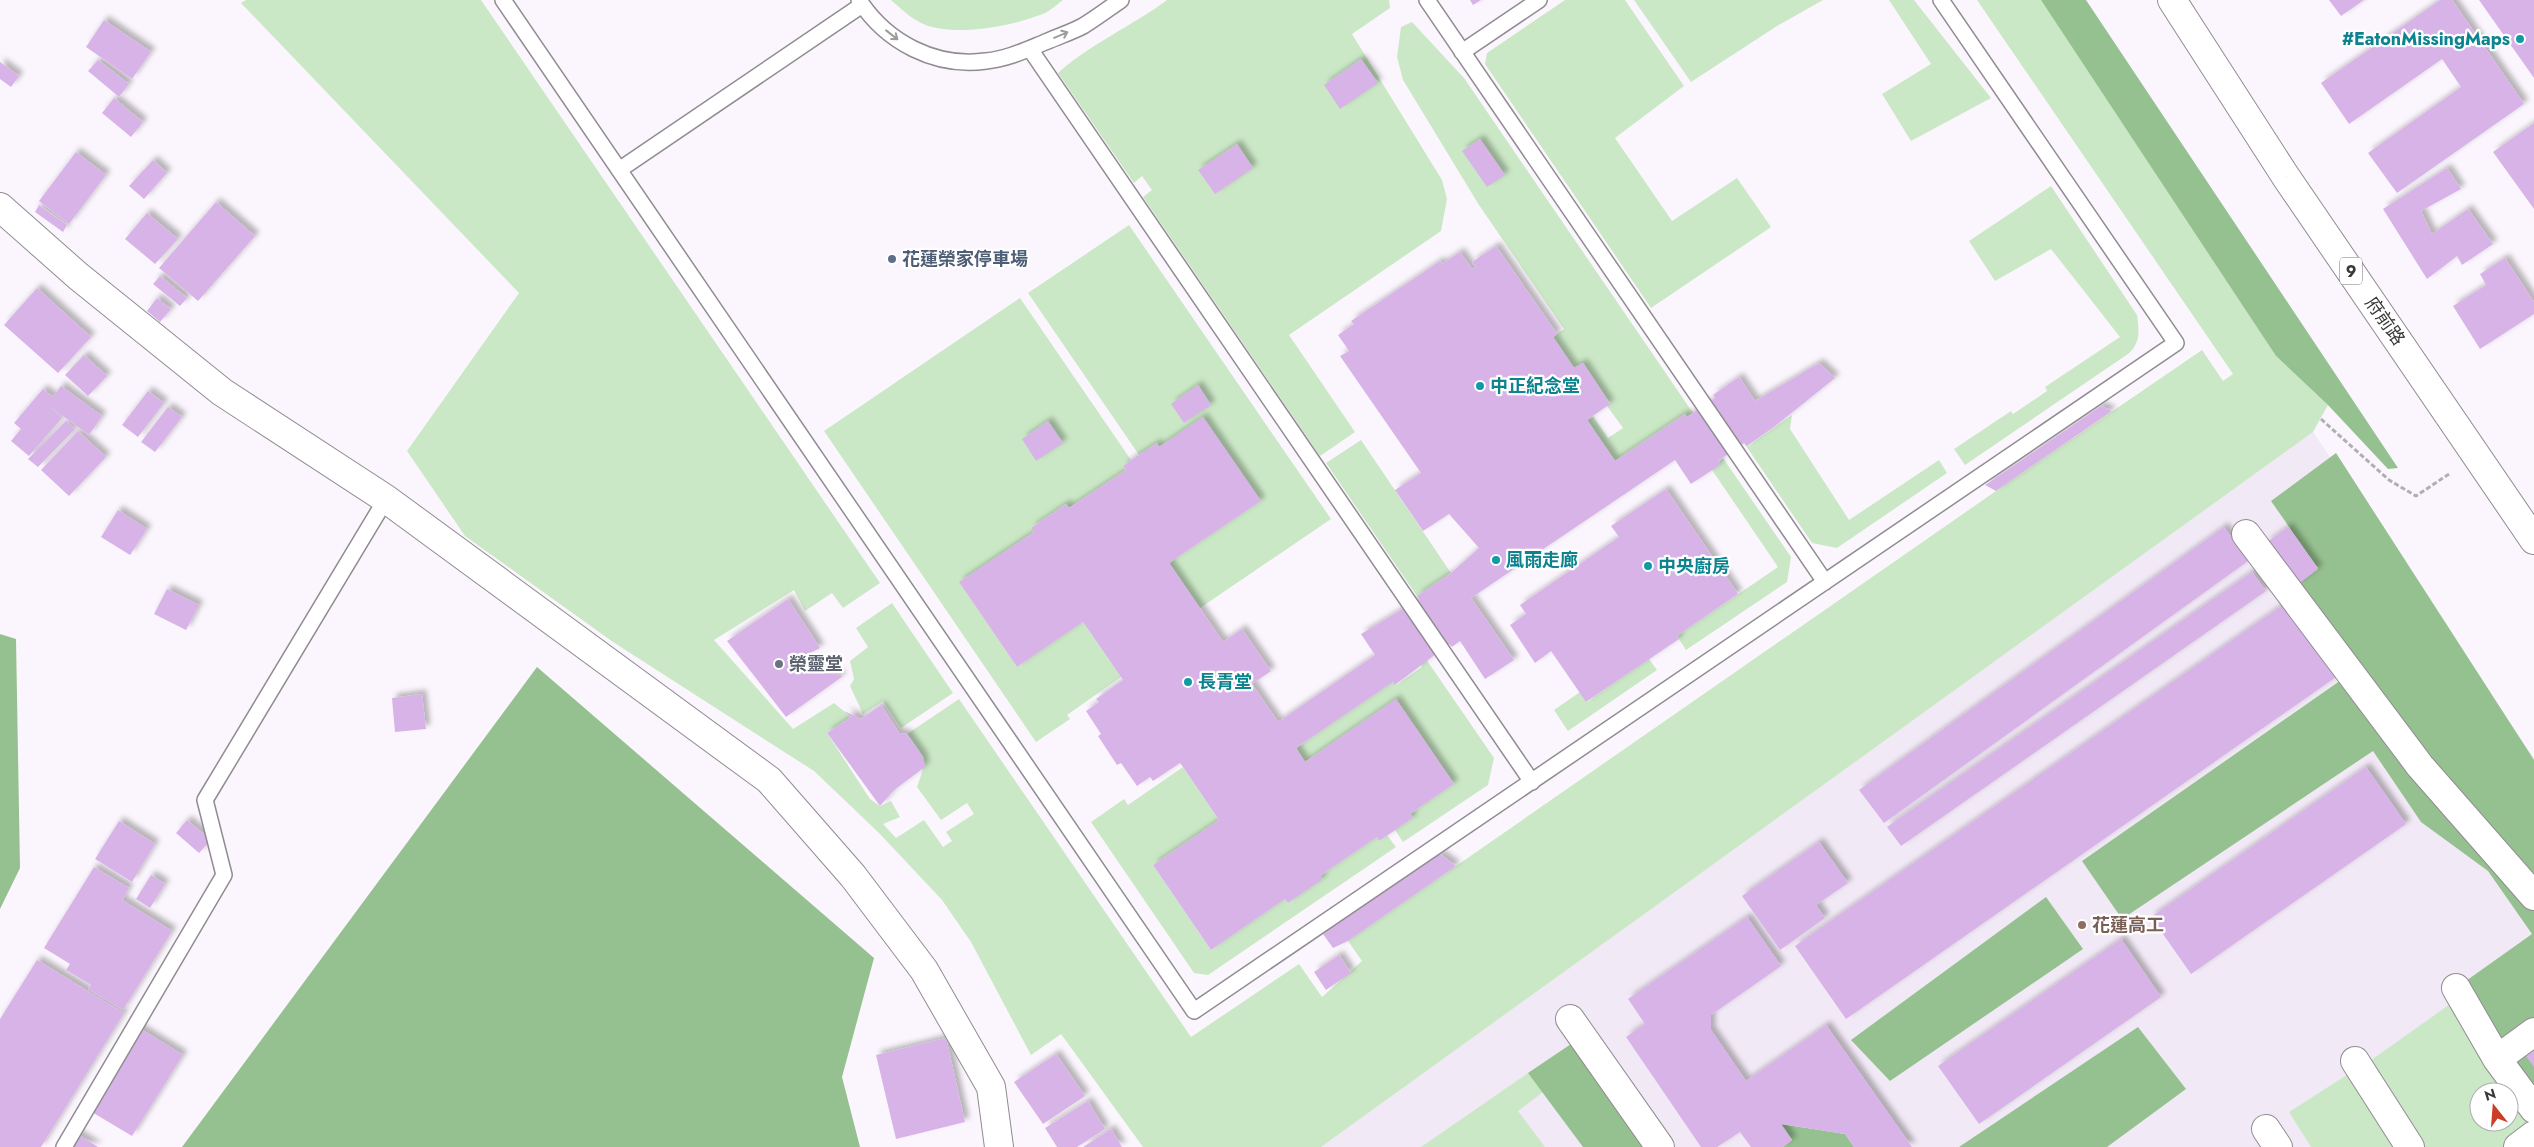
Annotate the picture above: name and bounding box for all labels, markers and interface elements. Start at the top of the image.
place label: #EatonMissingMaps [2342,26,2510,52]
one-way arrow [885,30,898,41]
one-way arrow [1053,30,1068,40]
marker: #EatonMissingMaps [2514,33,2526,45]
place label: 花蓮榮家停車場 [902,246,1028,272]
marker: 花蓮榮家停車場 [886,253,898,265]
road number: 9 [2340,258,2362,284]
street label: 府前路 [2359,291,2411,351]
place label: 中正紀念堂 [1490,373,1580,399]
marker: 中正紀念堂 [1474,380,1486,392]
place label: 風雨走廊 [1506,547,1578,573]
place label: 中央廚房 [1658,553,1730,579]
marker: 風雨走廊 [1490,554,1502,566]
marker: 中央廚房 [1642,560,1654,572]
place label: 榮靈堂 [789,651,843,677]
marker: 榮靈堂 [773,658,785,670]
place label: 長青堂 [1198,669,1252,695]
marker: 長青堂 [1182,676,1194,688]
place label: 花蓮高工 [2092,912,2164,938]
marker: 花蓮高工 [2076,919,2088,931]
north arrow [2469,1082,2519,1132]
text: N [2482,1083,2498,1106]

